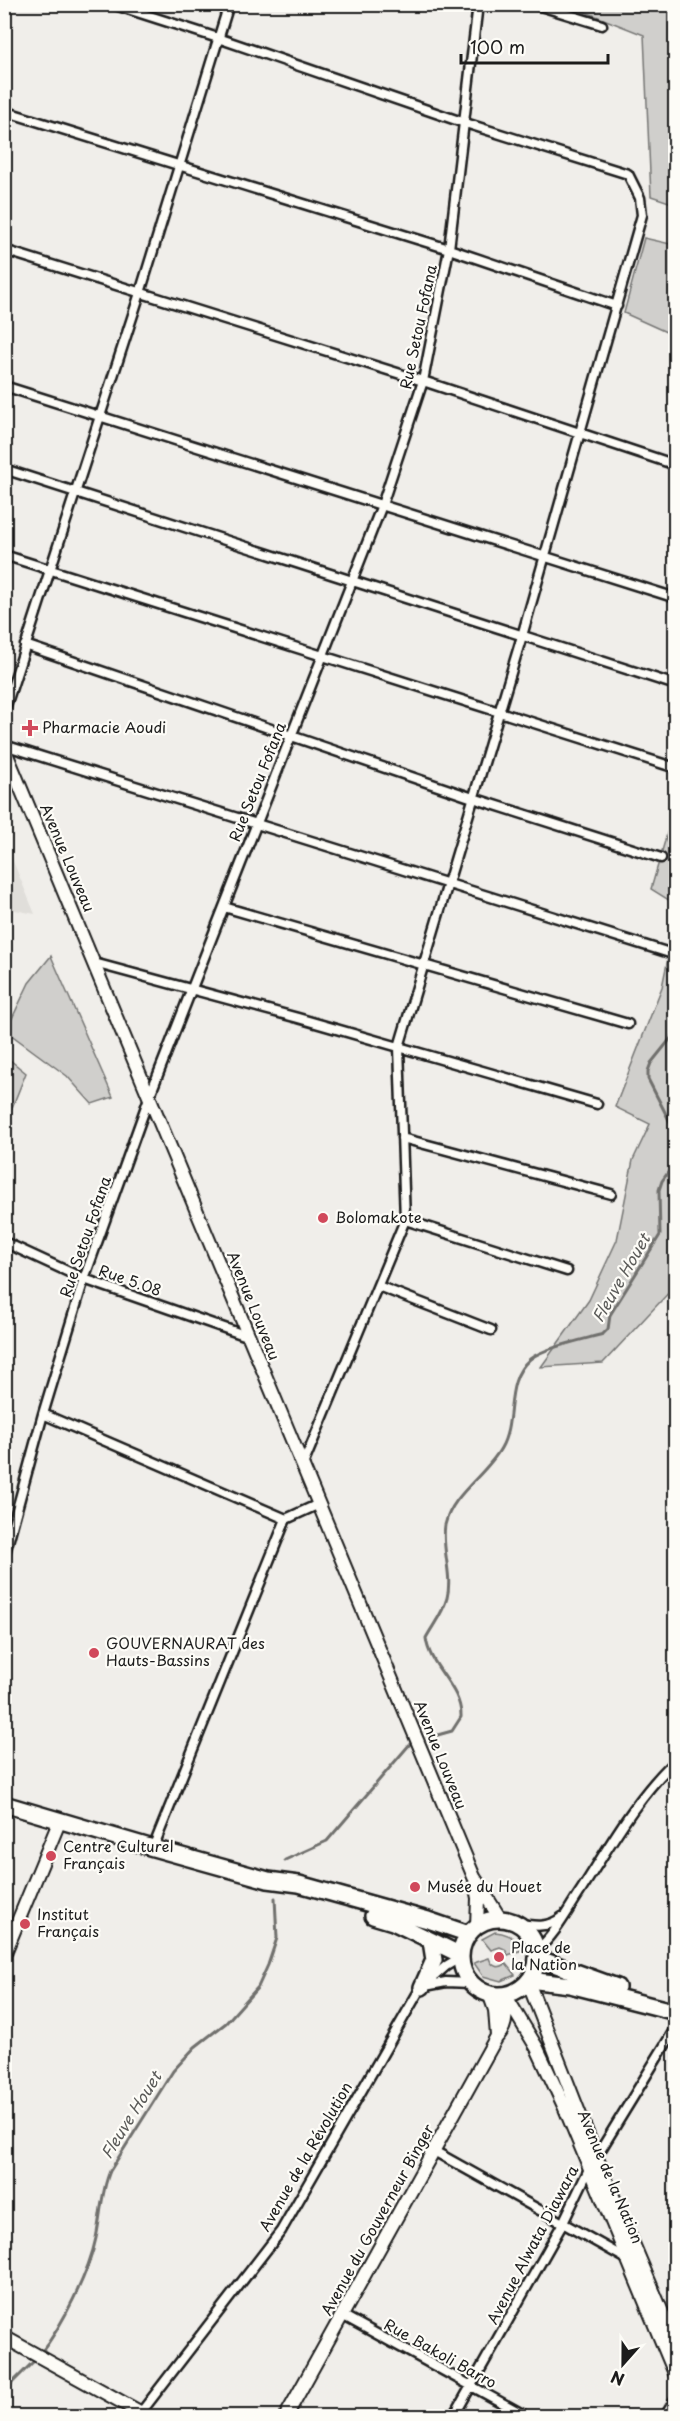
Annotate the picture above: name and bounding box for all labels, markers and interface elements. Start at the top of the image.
scale bar [461,27,608,65]
text: 100 m [470,33,525,60]
street label: Rue Setou Fofana [393,262,442,391]
place label: Pharmacie Aoudi [42,715,166,738]
street label: Rue Setou Fofana [222,718,291,845]
marker: Pharmacie Aoudi [23,721,37,735]
street label: Avenue Louveau [35,800,102,915]
street label: Rue Setou Fofana [53,1172,116,1300]
place label: Bolomakote [335,1205,422,1228]
marker: Bolomakote [316,1211,330,1225]
water label: Fleuve Houet [585,1227,656,1326]
street label: Avenue Louveau [222,1248,287,1363]
street label: Rue 5.08 [96,1258,165,1301]
place label: GOUVERNAURAT des Hauts-Bassins [106,1631,265,1671]
marker: GOUVERNAURAT des Hauts-Bassins [87,1646,101,1660]
street label: Avenue Louveau [409,1697,474,1812]
place label: Centre Culturel Français [63,1834,173,1874]
marker: Centre Culturel Français [44,1849,58,1863]
place label: Musée du Houet [427,1874,542,1897]
marker: Musée du Houet [408,1880,422,1894]
place label: Institut Français [37,1902,99,1942]
marker: Institut Français [18,1917,32,1931]
place label: Place de la Nation [511,1935,577,1975]
marker: Place de la Nation [492,1950,506,1964]
water label: Fleuve Houet [94,2064,168,2163]
street label: Avenue de la Révolution [252,2077,357,2235]
street label: Avenue de la Nation [573,2106,650,2247]
street label: Avenue du Gouverneur Binger [314,2119,439,2319]
street label: Avenue Alwata Diawara [480,2160,584,2328]
street label: Rue Bakoli Barro [380,2312,501,2393]
north arrow [593,2334,653,2394]
text: N [607,2365,627,2392]

